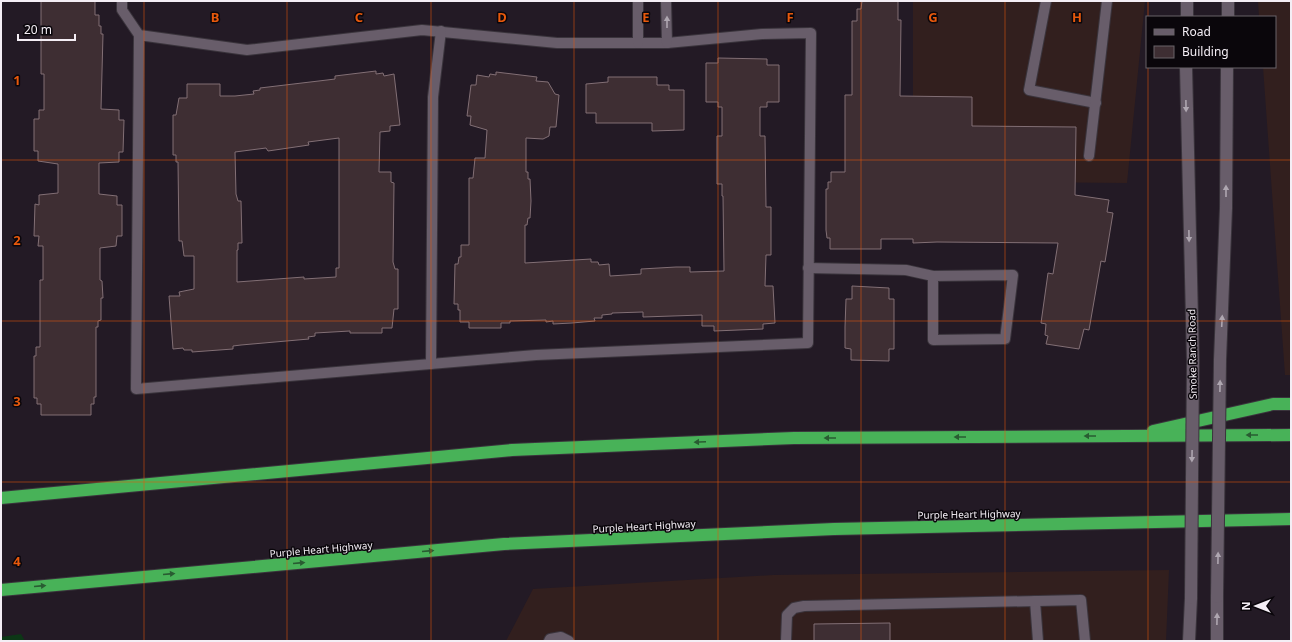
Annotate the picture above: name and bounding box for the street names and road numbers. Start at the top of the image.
street label: Smoke Ranch Road [1184,309,1200,399]
street label: Purple Heart Highway [917,506,1022,522]
street label: Purple Heart Highway [592,516,697,536]
street label: Purple Heart Highway [269,537,374,560]

